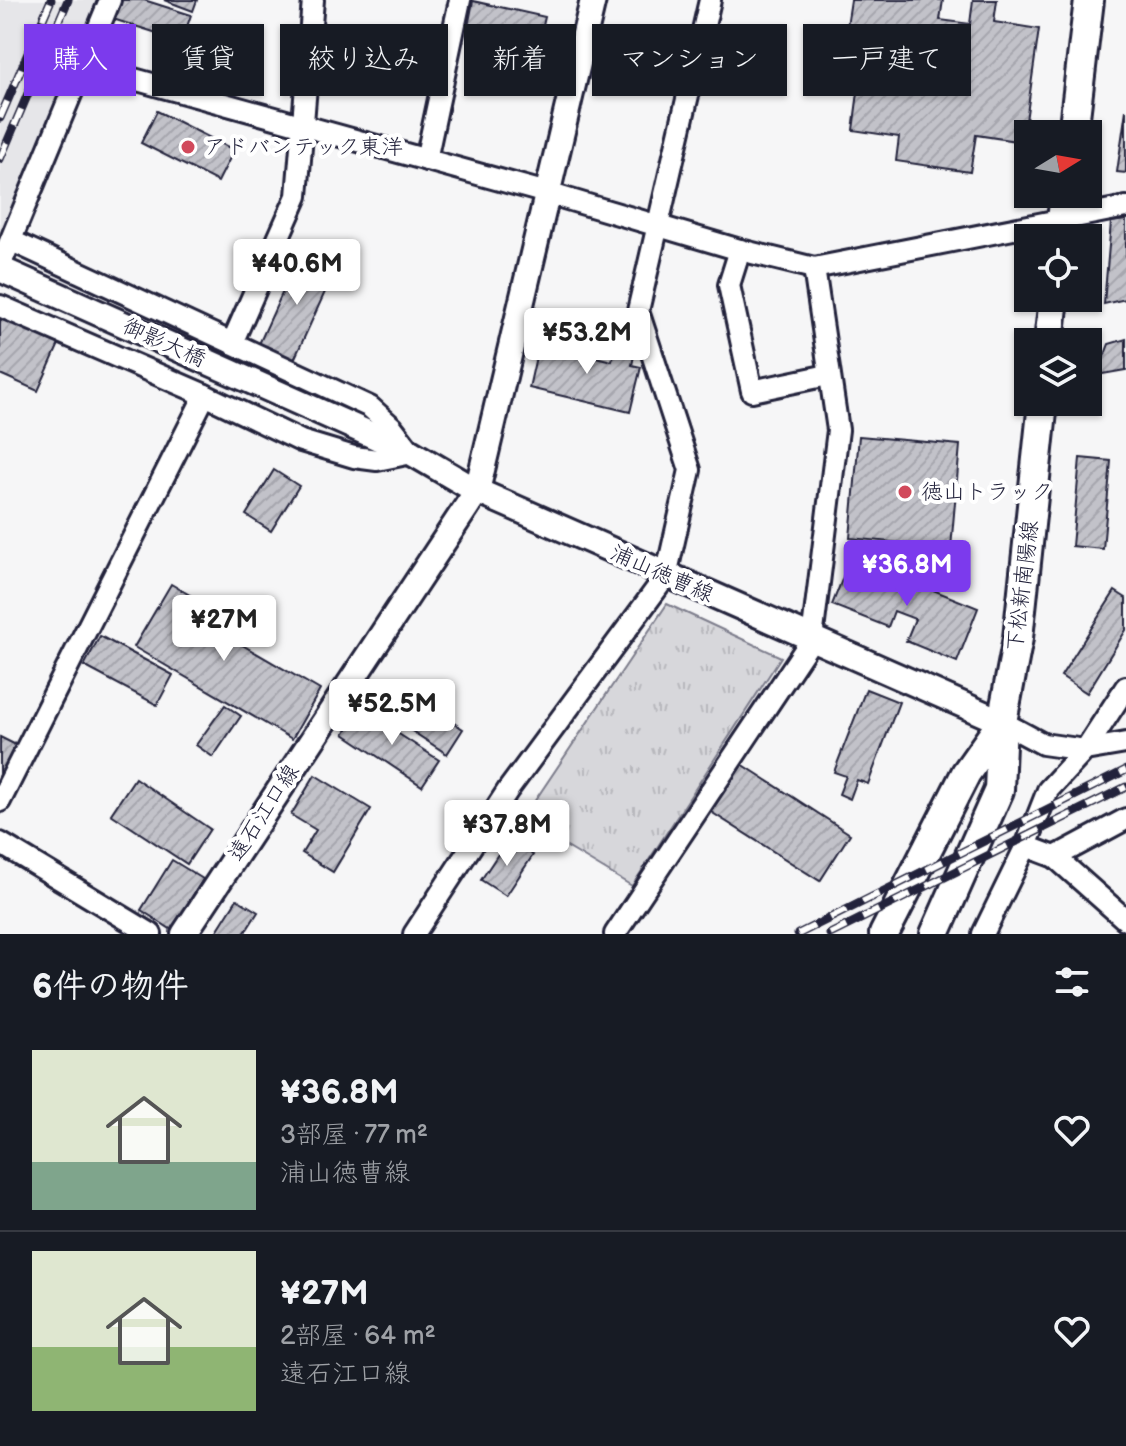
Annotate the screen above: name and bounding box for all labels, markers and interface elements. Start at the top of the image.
chip: 購入 [24,24,136,96]
chip: 賃貸 [152,24,264,96]
chip: 絞り込み [280,24,448,96]
chip: 新着 [464,24,576,96]
chip: マンション [592,24,787,96]
chip: 一戸建て [803,24,971,96]
north arrow [1014,120,1102,208]
map controls [1014,120,1102,416]
place label: アドバンテック東洋 [204,134,403,161]
marker: アドバンテック東洋 [179,138,197,156]
button: locate [1014,224,1102,312]
pin: ¥40.6M [232,239,362,307]
text: ¥40.6M [251,249,343,280]
pin: ¥53.2M [522,308,652,376]
street label: 御影大橋 [118,313,210,373]
text: ¥53.2M [542,318,632,349]
button: layers [1014,328,1102,416]
place label: 徳山トラック [921,479,1053,506]
marker: 徳山トラック [896,483,914,501]
street label: 下松新南陽線 [1002,519,1044,653]
street label: 浦山徳曹線 [606,539,718,609]
pin: ¥36.8M [842,540,972,608]
text: ¥36.8M [862,550,952,581]
pin: ¥27M [177,595,271,663]
text: ¥27M [190,605,258,636]
pin: ¥52.5M [327,679,457,747]
text: ¥52.5M [347,689,437,720]
street label: 遠石江口線 [223,760,305,866]
pin: ¥37.8M [442,800,572,868]
text: ¥37.8M [462,810,552,841]
icon: filters [1050,960,1094,1004]
text: 6件の物件 [32,966,189,1007]
text: ¥36.8M [280,1072,399,1113]
icon: home [96,1082,192,1178]
icon: heart [1050,1108,1094,1152]
text: 3部屋 · 77 m² [280,1120,428,1151]
text: 浦山徳曹線 [280,1158,410,1189]
text: ¥27M [280,1273,368,1314]
icon: home [96,1283,192,1379]
icon: heart [1050,1309,1094,1353]
text: 2部屋 · 64 m² [280,1321,436,1352]
text: 遠石江口線 [280,1359,410,1390]

